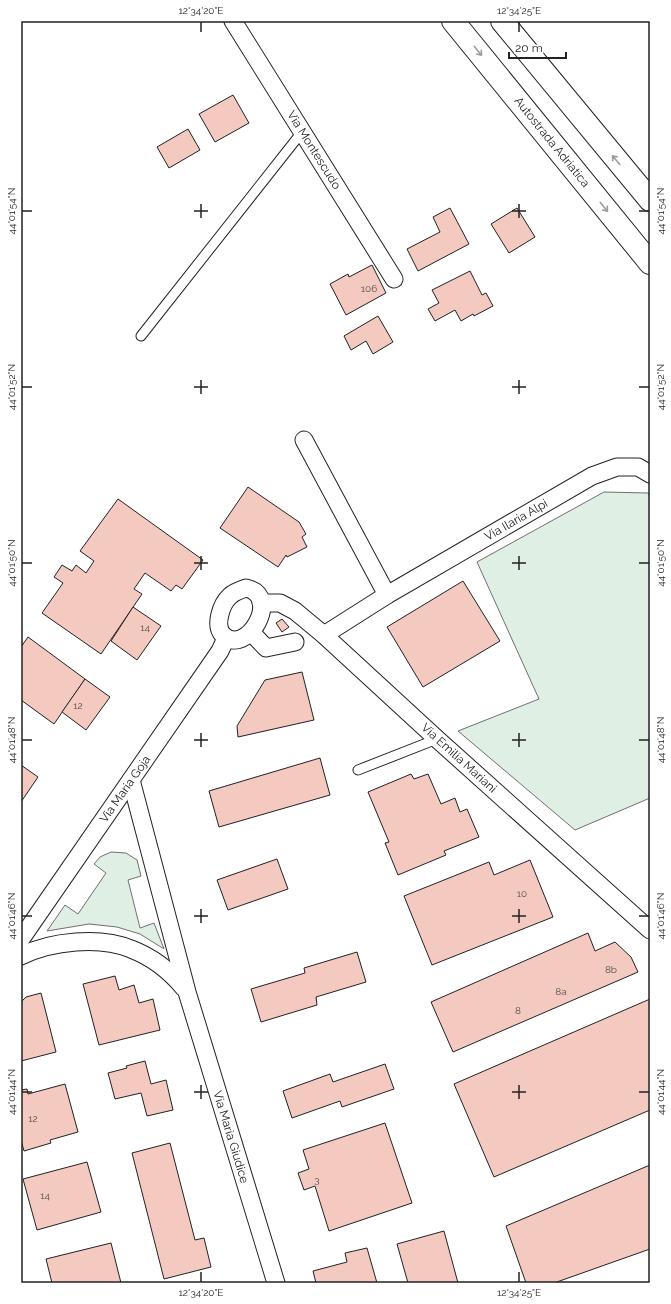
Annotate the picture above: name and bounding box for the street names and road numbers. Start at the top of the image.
street label: Autostrada Adriatica [511,94,593,190]
street label: Via Montescudo [284,108,344,192]
street label: Via Ilaria Alpi [482,496,550,544]
street label: Via Emilia Mariani [418,720,500,796]
street label: Via Maria Goja [97,753,153,825]
street label: Via Maria Giudice [210,1089,252,1185]

